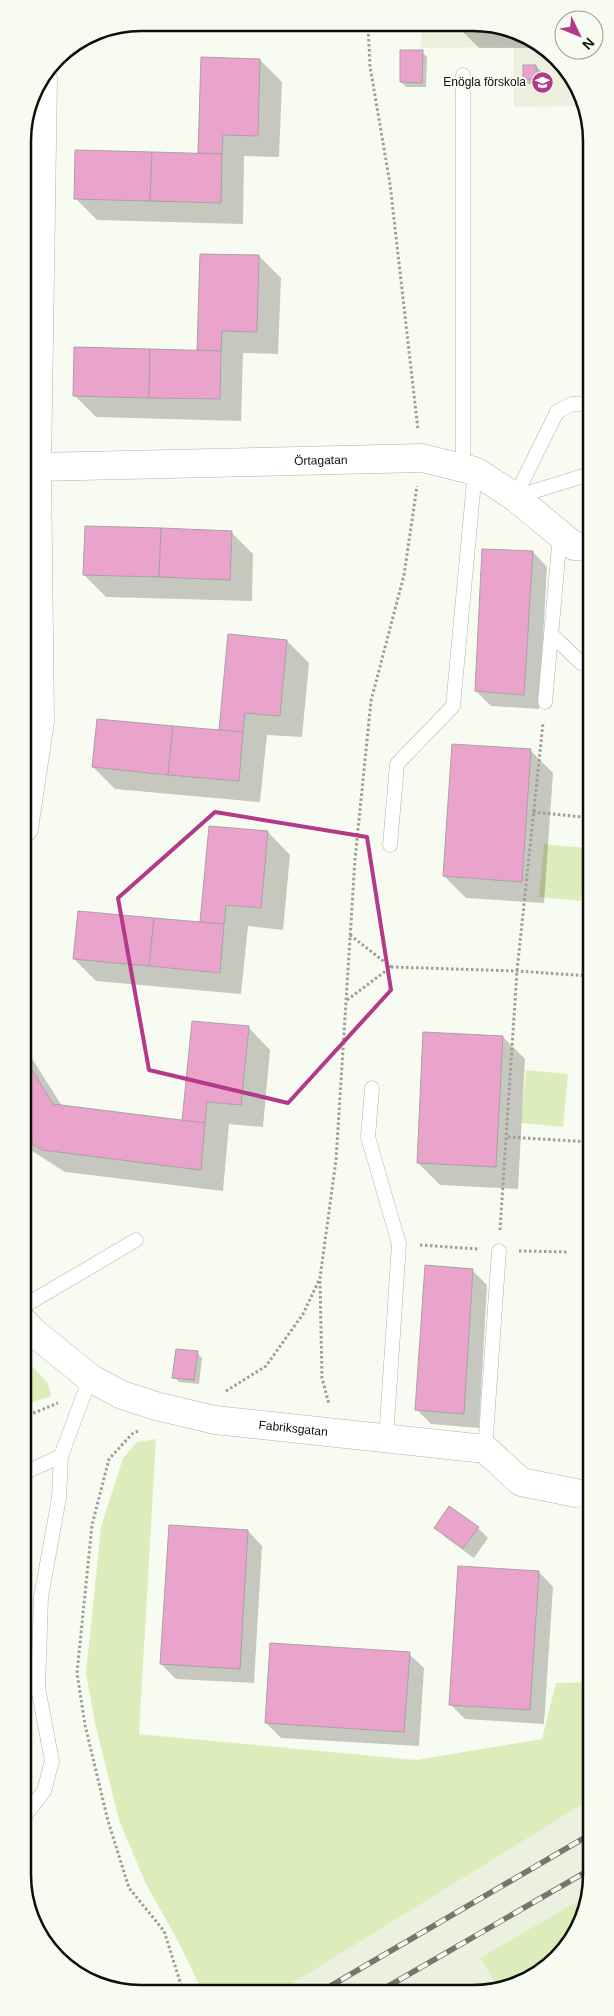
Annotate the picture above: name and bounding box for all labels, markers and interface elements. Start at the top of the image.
north arrow [554,10,604,60]
text: N [579,35,598,53]
school or university icon: Enögla förskola [530,70,554,94]
place label: Enögla förskola [443,75,526,89]
street label: Örtagatan [294,453,348,468]
street label: Fabriksgatan [258,1418,329,1439]

